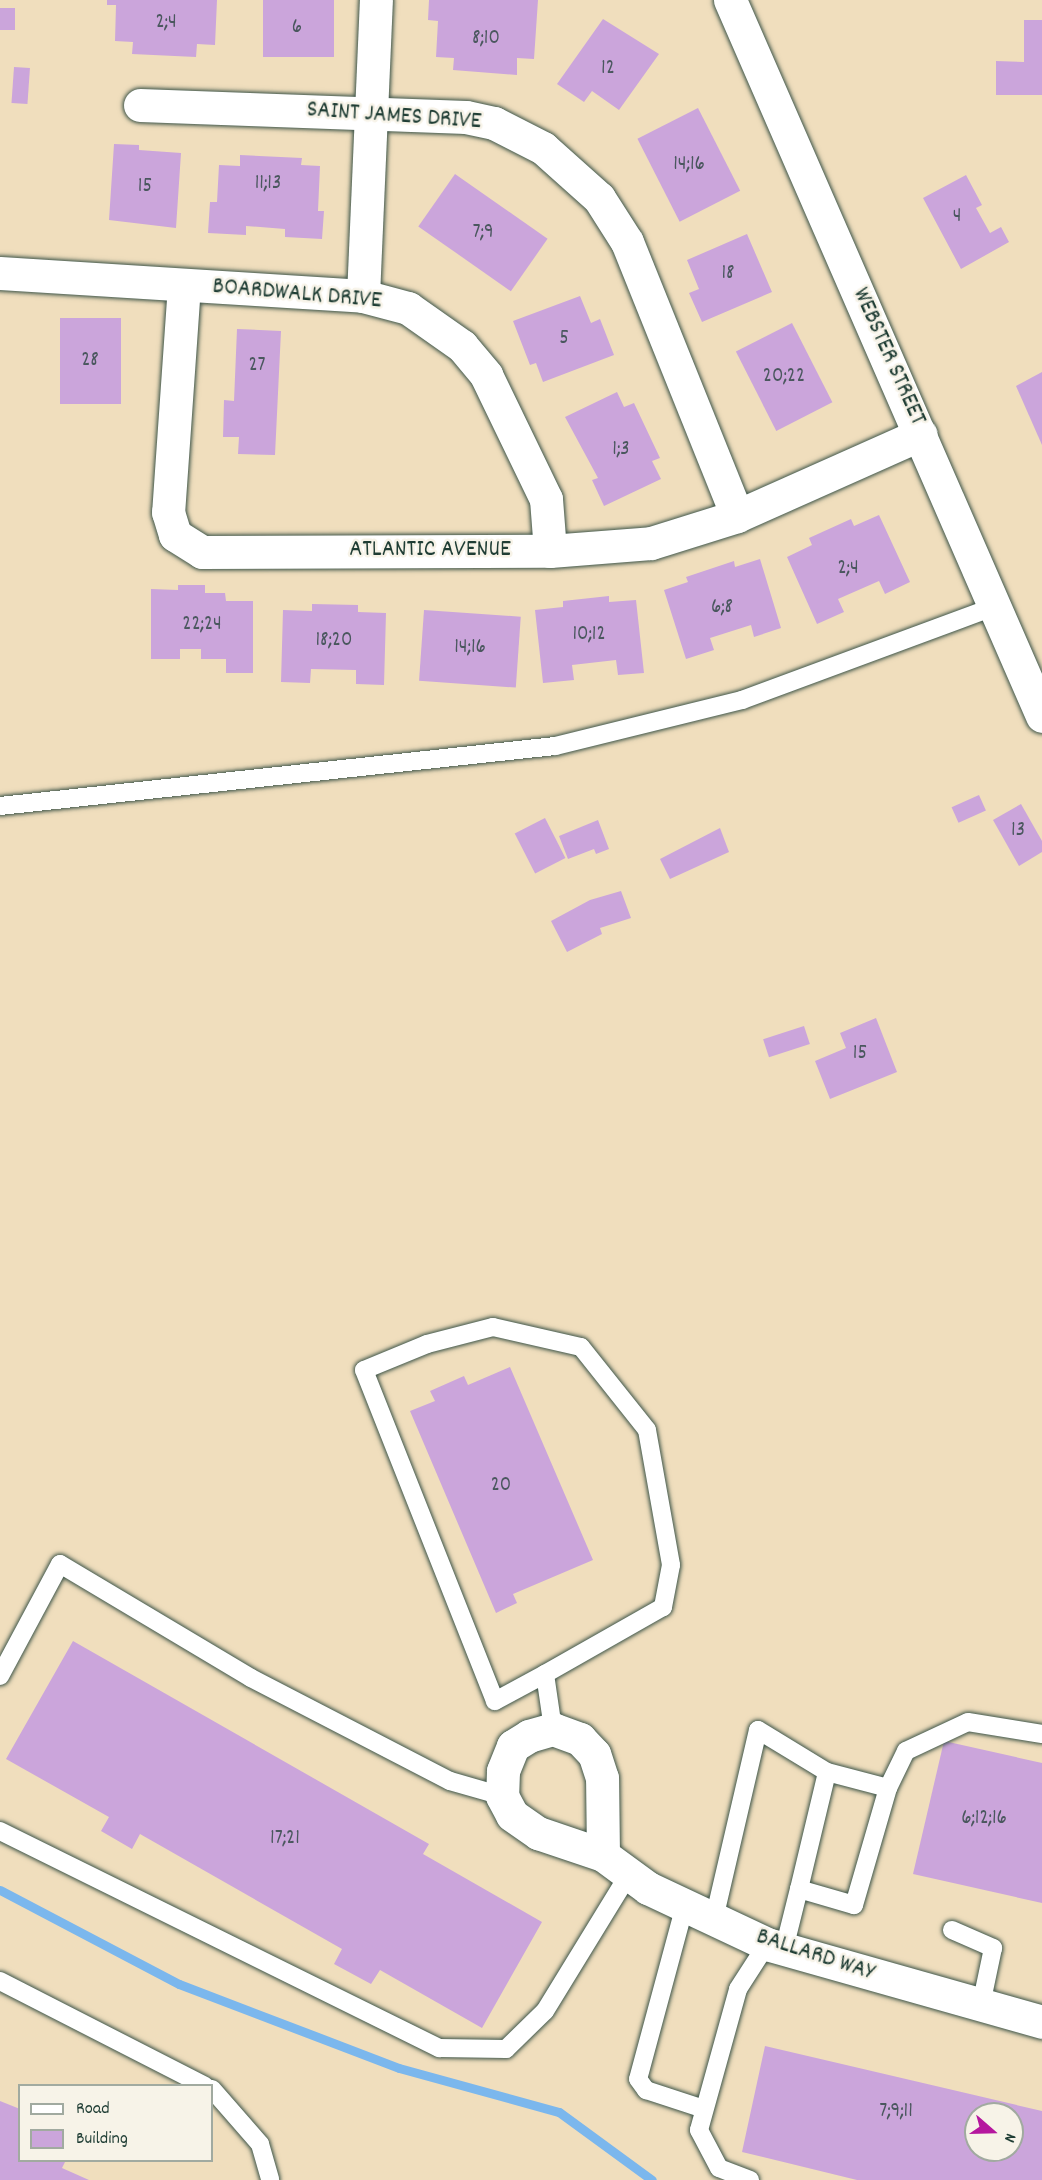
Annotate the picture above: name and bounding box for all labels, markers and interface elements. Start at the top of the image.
house number: 2;4 [155,10,177,36]
house number: 6 [292,15,302,41]
house number: 8;10 [472,26,500,52]
house number: 12 [601,56,615,82]
street label: SAINT JAMES DRIVE [306,97,482,137]
house number: 14;16 [673,152,705,178]
house number: 11;13 [255,171,281,197]
house number: 15 [138,174,152,200]
house number: 4 [953,204,961,230]
house number: 7;9 [473,220,493,246]
house number: 18 [721,261,735,287]
street label: BOARDWALK DRIVE [211,273,383,317]
street label: WEBSTER STREET [845,284,931,430]
house number: 5 [559,326,569,352]
house number: 28 [81,348,99,374]
house number: 27 [248,353,266,379]
house number: 20;22 [763,364,805,390]
house number: 1;3 [612,437,630,463]
street label: ATLANTIC AVENUE [349,537,511,565]
house number: 2;4 [837,556,859,582]
house number: 6;8 [711,595,733,621]
house number: 22;24 [182,612,222,638]
house number: 10;12 [572,622,606,648]
house number: 18;20 [316,628,352,654]
house number: 14;16 [454,635,486,661]
house number: 13 [1011,818,1025,844]
house number: 15 [853,1041,867,1067]
house number: 20 [491,1473,511,1499]
house number: 6;12;16 [961,1806,1007,1832]
house number: 17;21 [270,1826,300,1852]
street label: BALLARD WAY [752,1923,878,1989]
legend [18,2084,213,2162]
text: Road [76,2097,110,2122]
house number: 7;9;11 [879,2099,913,2125]
north arrow [964,2102,1024,2162]
text: Building [76,2127,128,2152]
text: N [997,2130,1022,2145]

